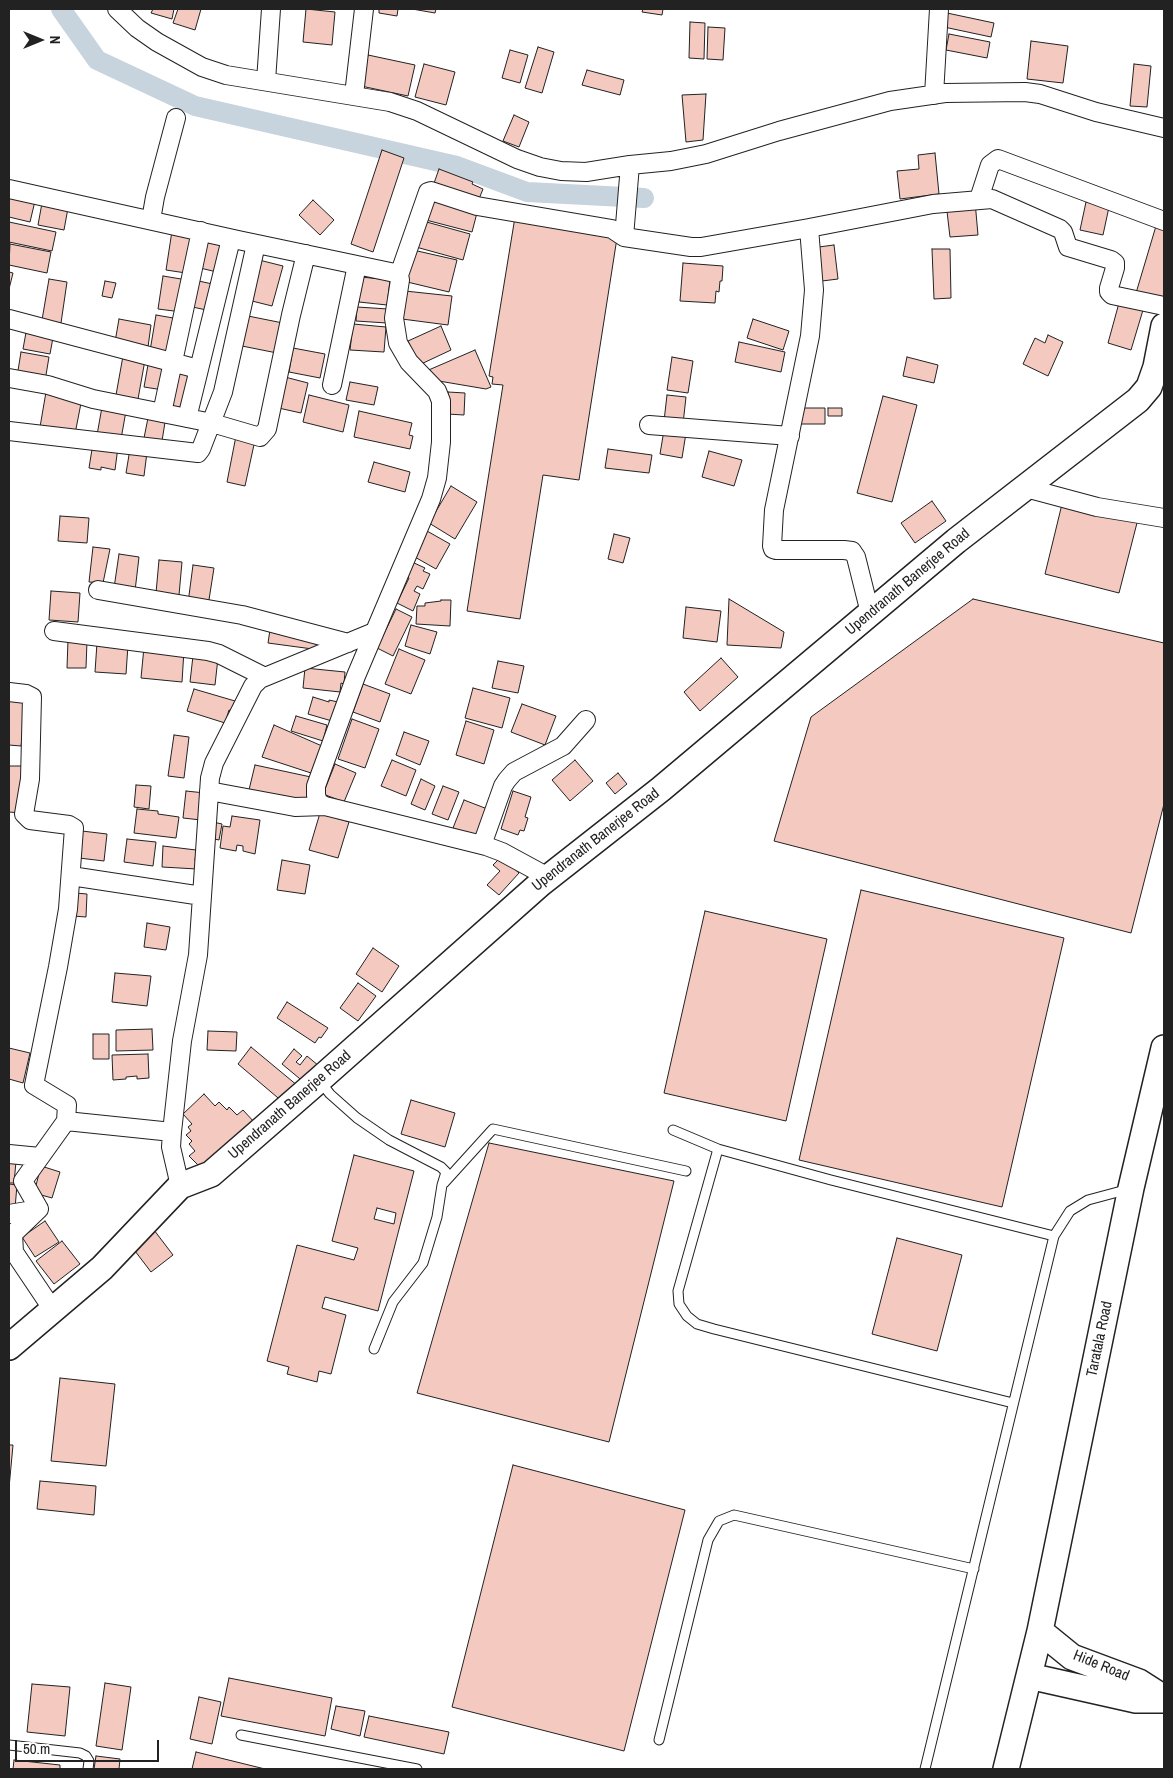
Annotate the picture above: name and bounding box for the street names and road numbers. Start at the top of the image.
street label: Upendranath Banerjee Road [842,525,974,639]
street label: Upendranath Banerjee Road [529,785,663,895]
street label: Upendranath Banerjee Road [225,1047,355,1163]
street label: Taratala Road [1083,1300,1117,1378]
street label: Hide Road [1070,1647,1132,1685]

